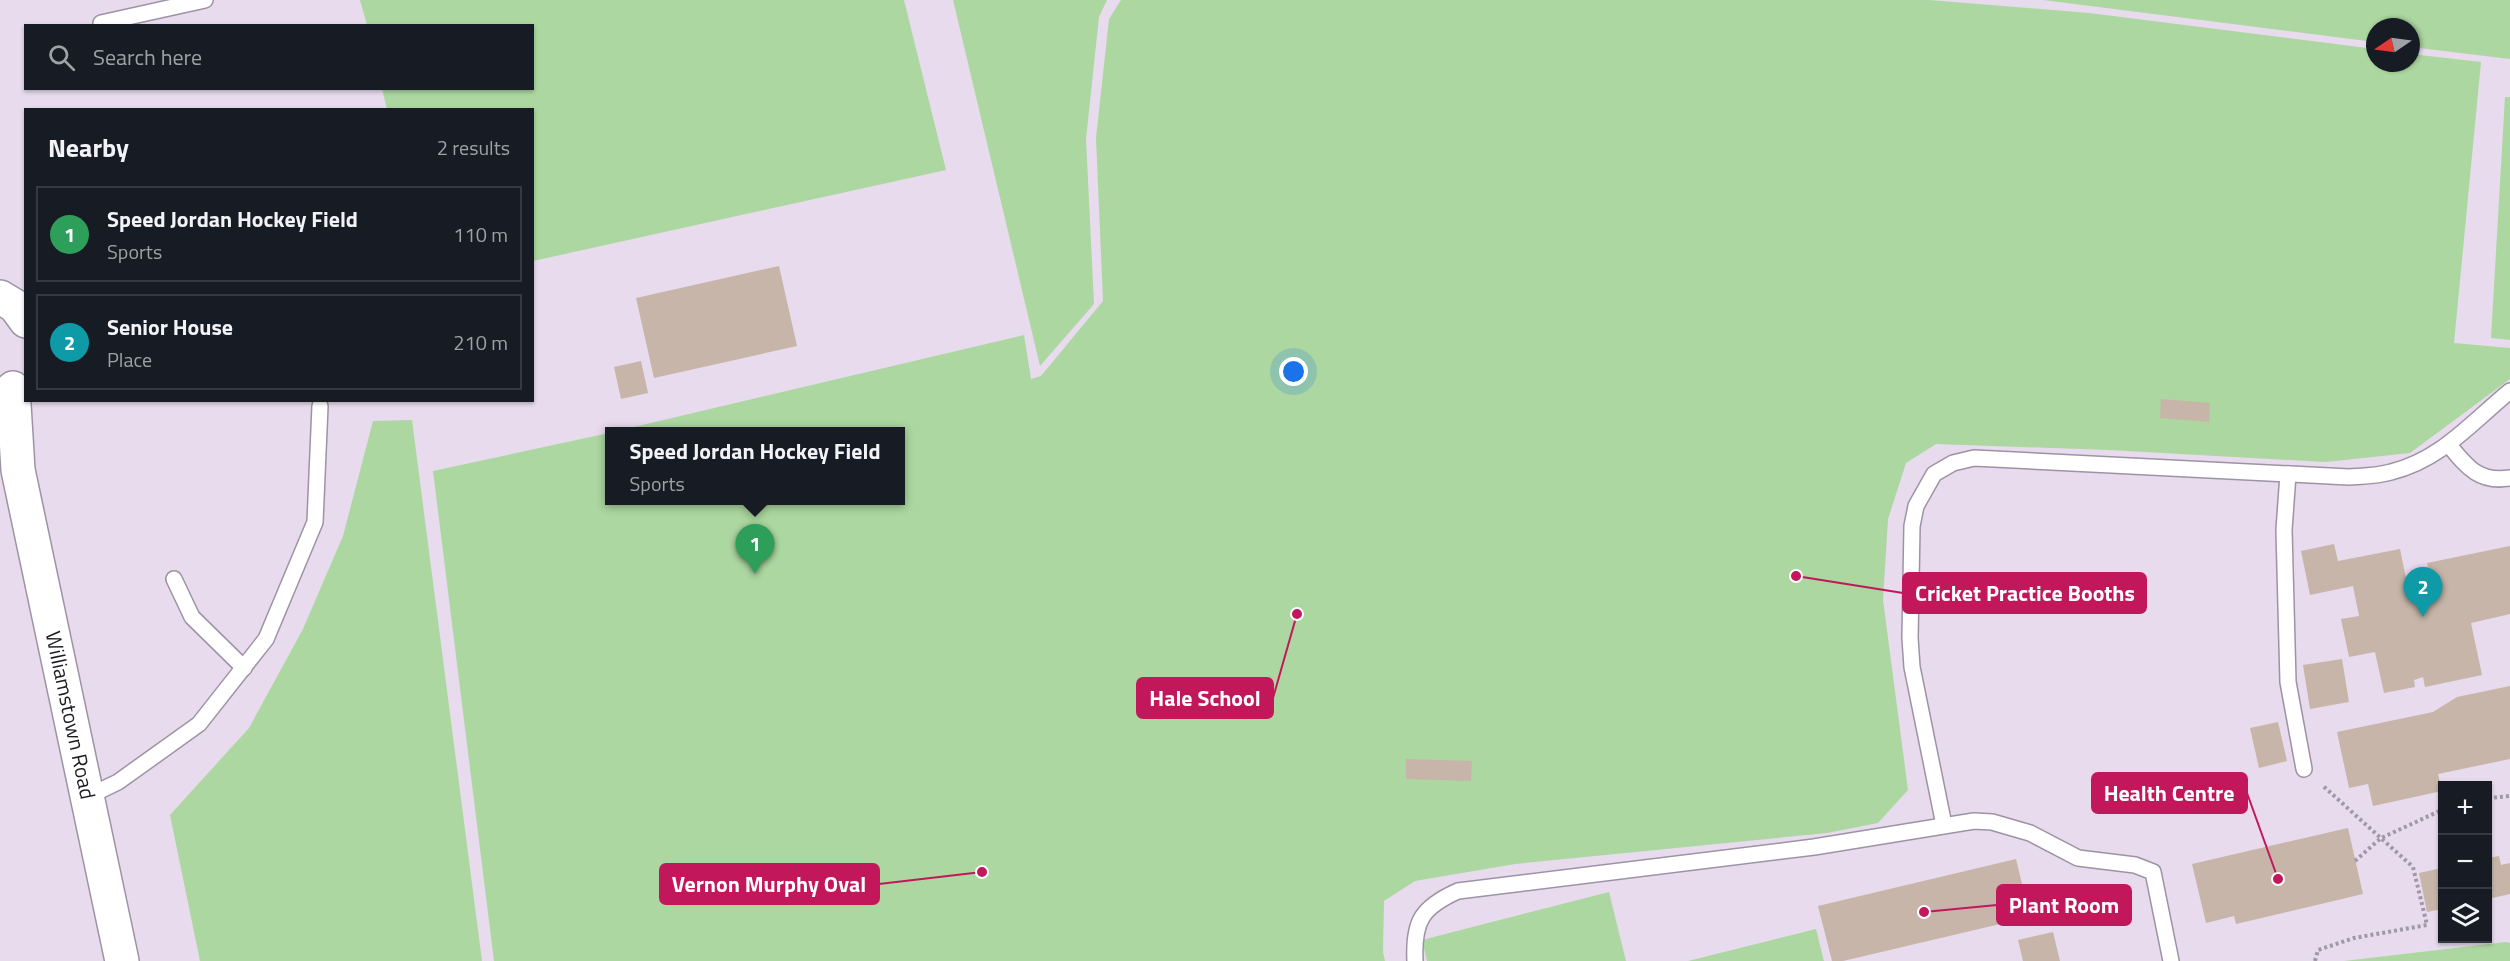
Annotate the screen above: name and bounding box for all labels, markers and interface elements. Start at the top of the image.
north arrow [2366,18,2420,72]
search box [24,24,534,90]
text: Search here [93,40,202,74]
icon: search [45,41,78,74]
text: Nearby [48,128,129,167]
text: 2 results [437,132,510,163]
text: Speed Jordan Hockey Field [107,202,358,236]
text: 1 [64,219,75,250]
text: 110 m [453,219,508,250]
text: Sports [107,236,162,267]
text: Senior House [107,310,233,344]
text: 2 [64,327,75,358]
text: 210 m [453,327,508,358]
text: Place [107,344,152,375]
your location [1279,357,1308,386]
popup [605,427,905,505]
text: Speed Jordan Hockey Field [630,434,880,468]
text: Sports [630,468,685,499]
pin: 1 [736,524,774,574]
pin: 2 [2404,568,2442,617]
callout: Cricket Practice Booths [1903,573,2146,613]
text: Cricket Practice Booths [1915,576,2135,610]
street label: Williamstown Road [38,628,104,802]
callout: Hale School [1137,678,1273,718]
text: Hale School [1149,681,1261,715]
callout: Health Centre [2092,773,2247,813]
text: Health Centre [2104,776,2234,810]
map controls [2438,781,2492,943]
button: + [2438,781,2492,835]
button: − [2438,835,2492,889]
callout: Vernon Murphy Oval [660,864,879,904]
text: Vernon Murphy Oval [672,867,866,901]
callout: Plant Room [1997,885,2131,925]
text: Plant Room [2009,888,2119,922]
button: layers [2438,889,2492,943]

